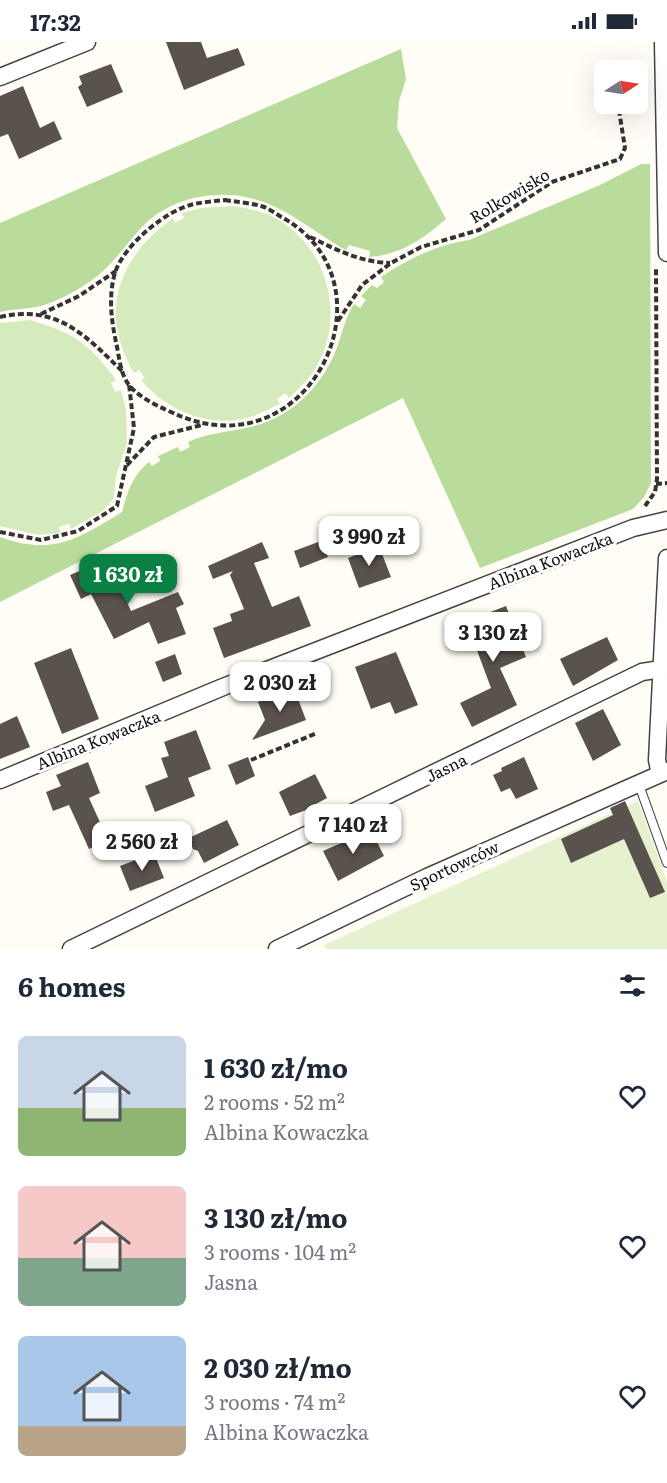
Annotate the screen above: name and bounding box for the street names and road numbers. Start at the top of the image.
street label: Rolkowisko [464,162,554,228]
street label: Albina Kowaczka [484,525,616,595]
street label: Albina Kowaczka [32,703,164,775]
street label: Jasna [421,747,471,787]
street label: Sportowców [405,834,503,896]

